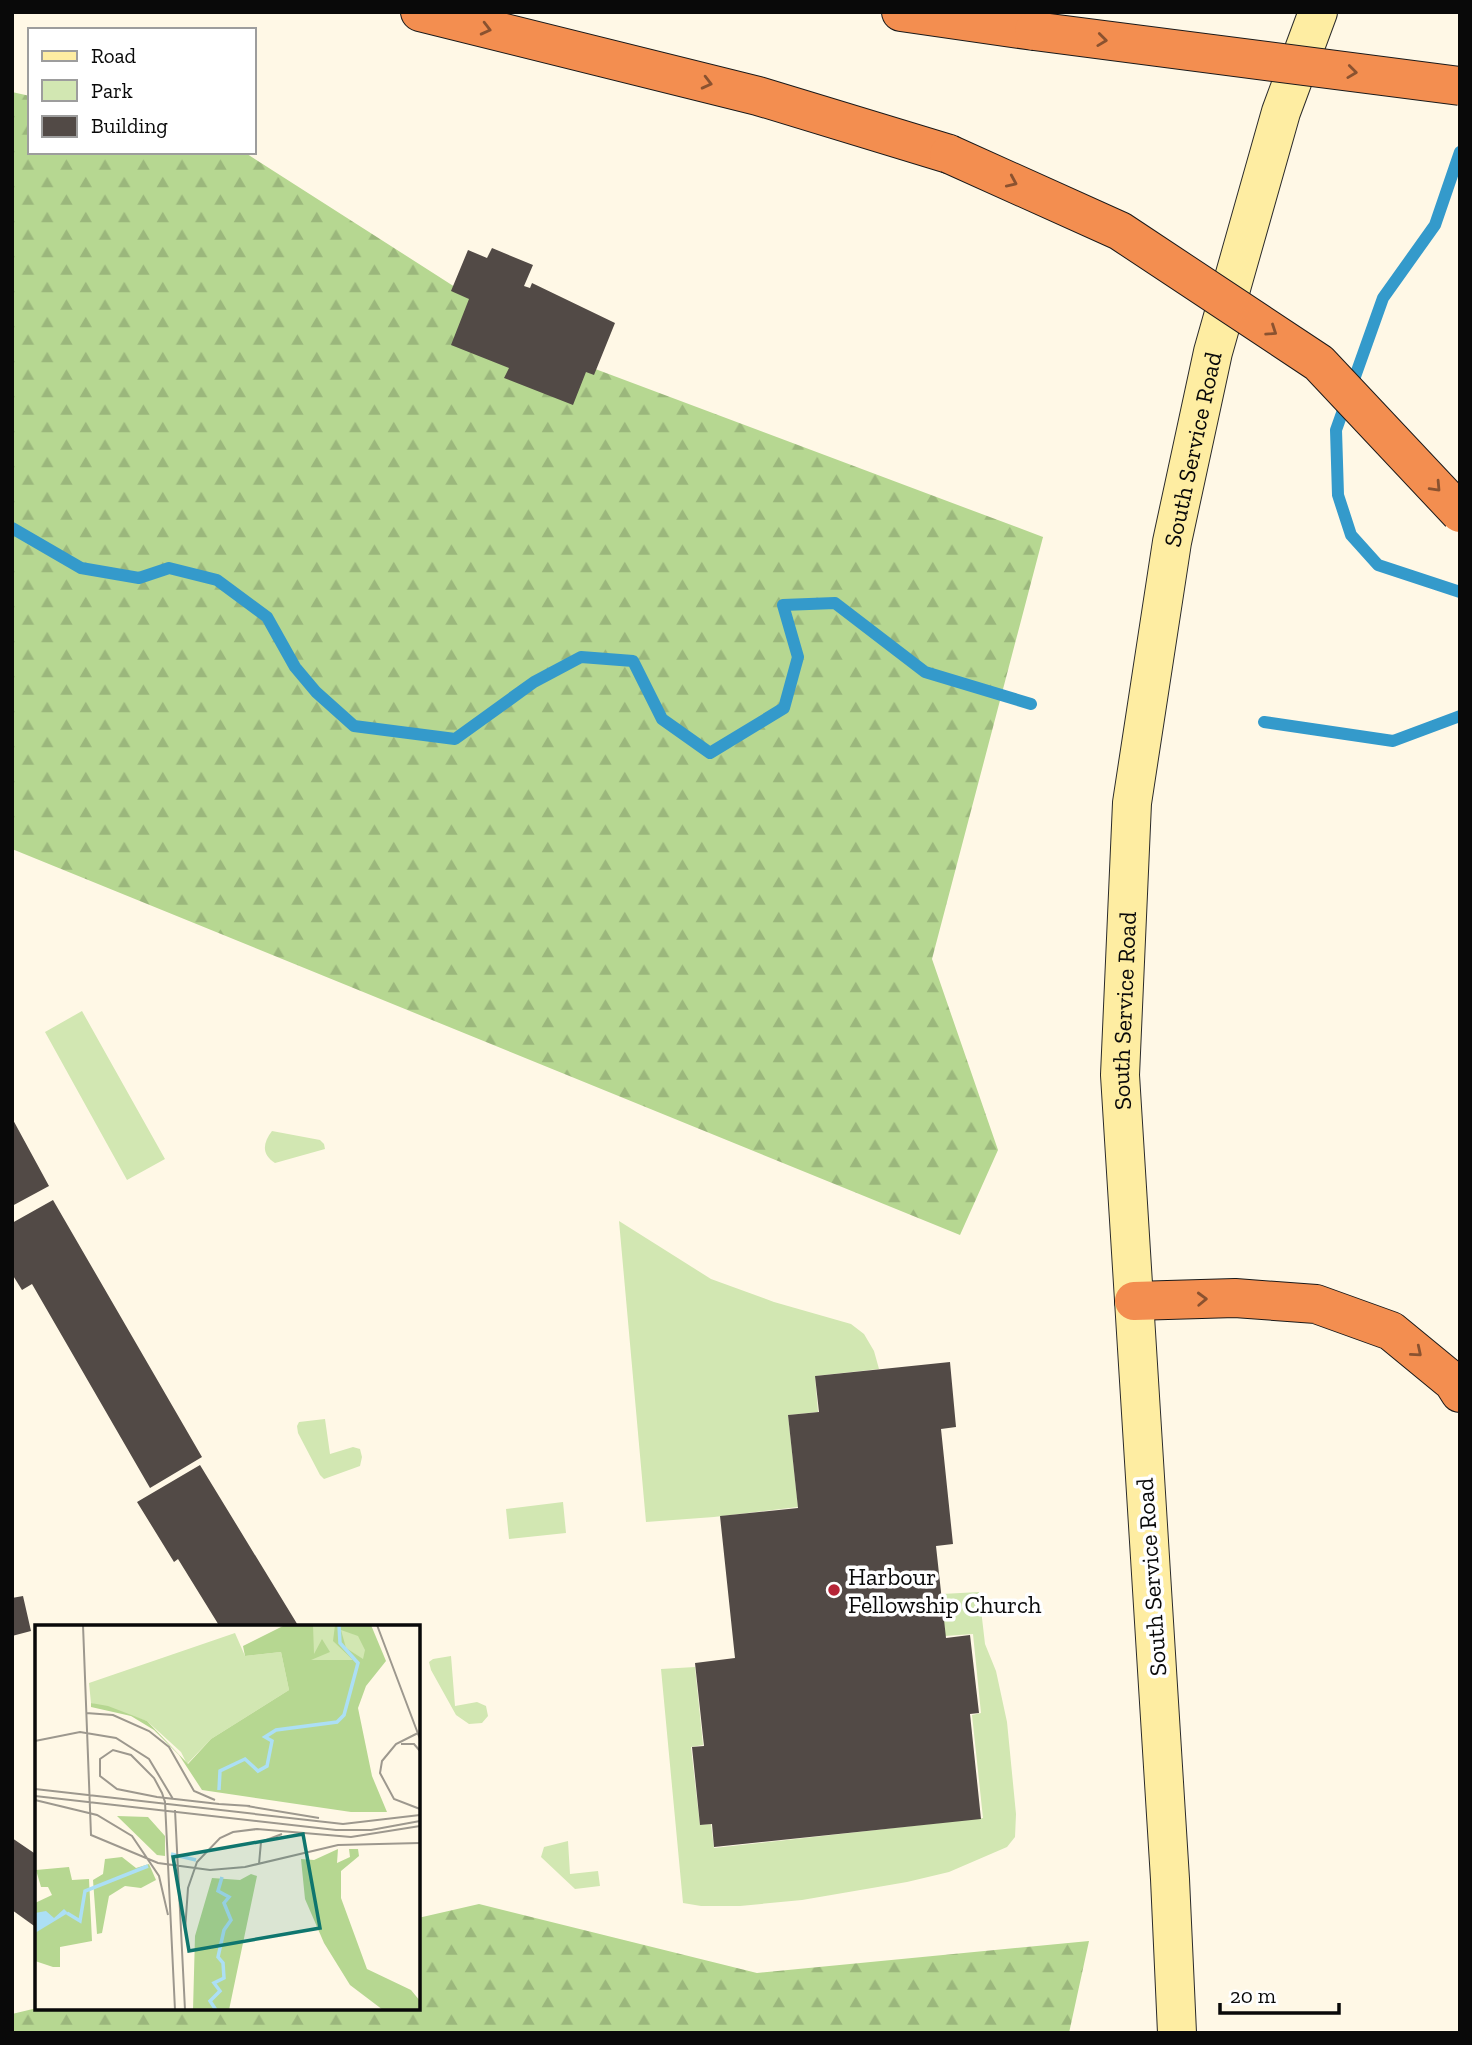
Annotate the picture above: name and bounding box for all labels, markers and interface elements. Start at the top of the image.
one-way arrow [480,21,492,35]
legend [28,28,256,154]
one-way arrow [1096,32,1108,47]
text: Road [91,43,137,68]
one-way arrow [1346,64,1358,79]
one-way arrow [701,75,713,89]
text: Park [91,78,133,103]
text: Building [91,113,168,138]
one-way arrow [1004,174,1017,188]
one-way arrow [1264,323,1277,336]
street label: South Service Road [1157,349,1227,549]
one-way arrow [1427,479,1440,492]
street label: South Service Road [1105,911,1142,1111]
one-way arrow [1197,1291,1208,1306]
one-way arrow [1408,1344,1421,1356]
street label: South Service Road [1130,1477,1172,1677]
place label: Harbour Fellowship Church [848,1562,1042,1619]
marker: Harbour Fellowship Church [826,1582,842,1598]
inset map [35,1625,420,2010]
scale bar [1220,1972,1339,2016]
text: 20 m [1230,1983,1276,2008]

